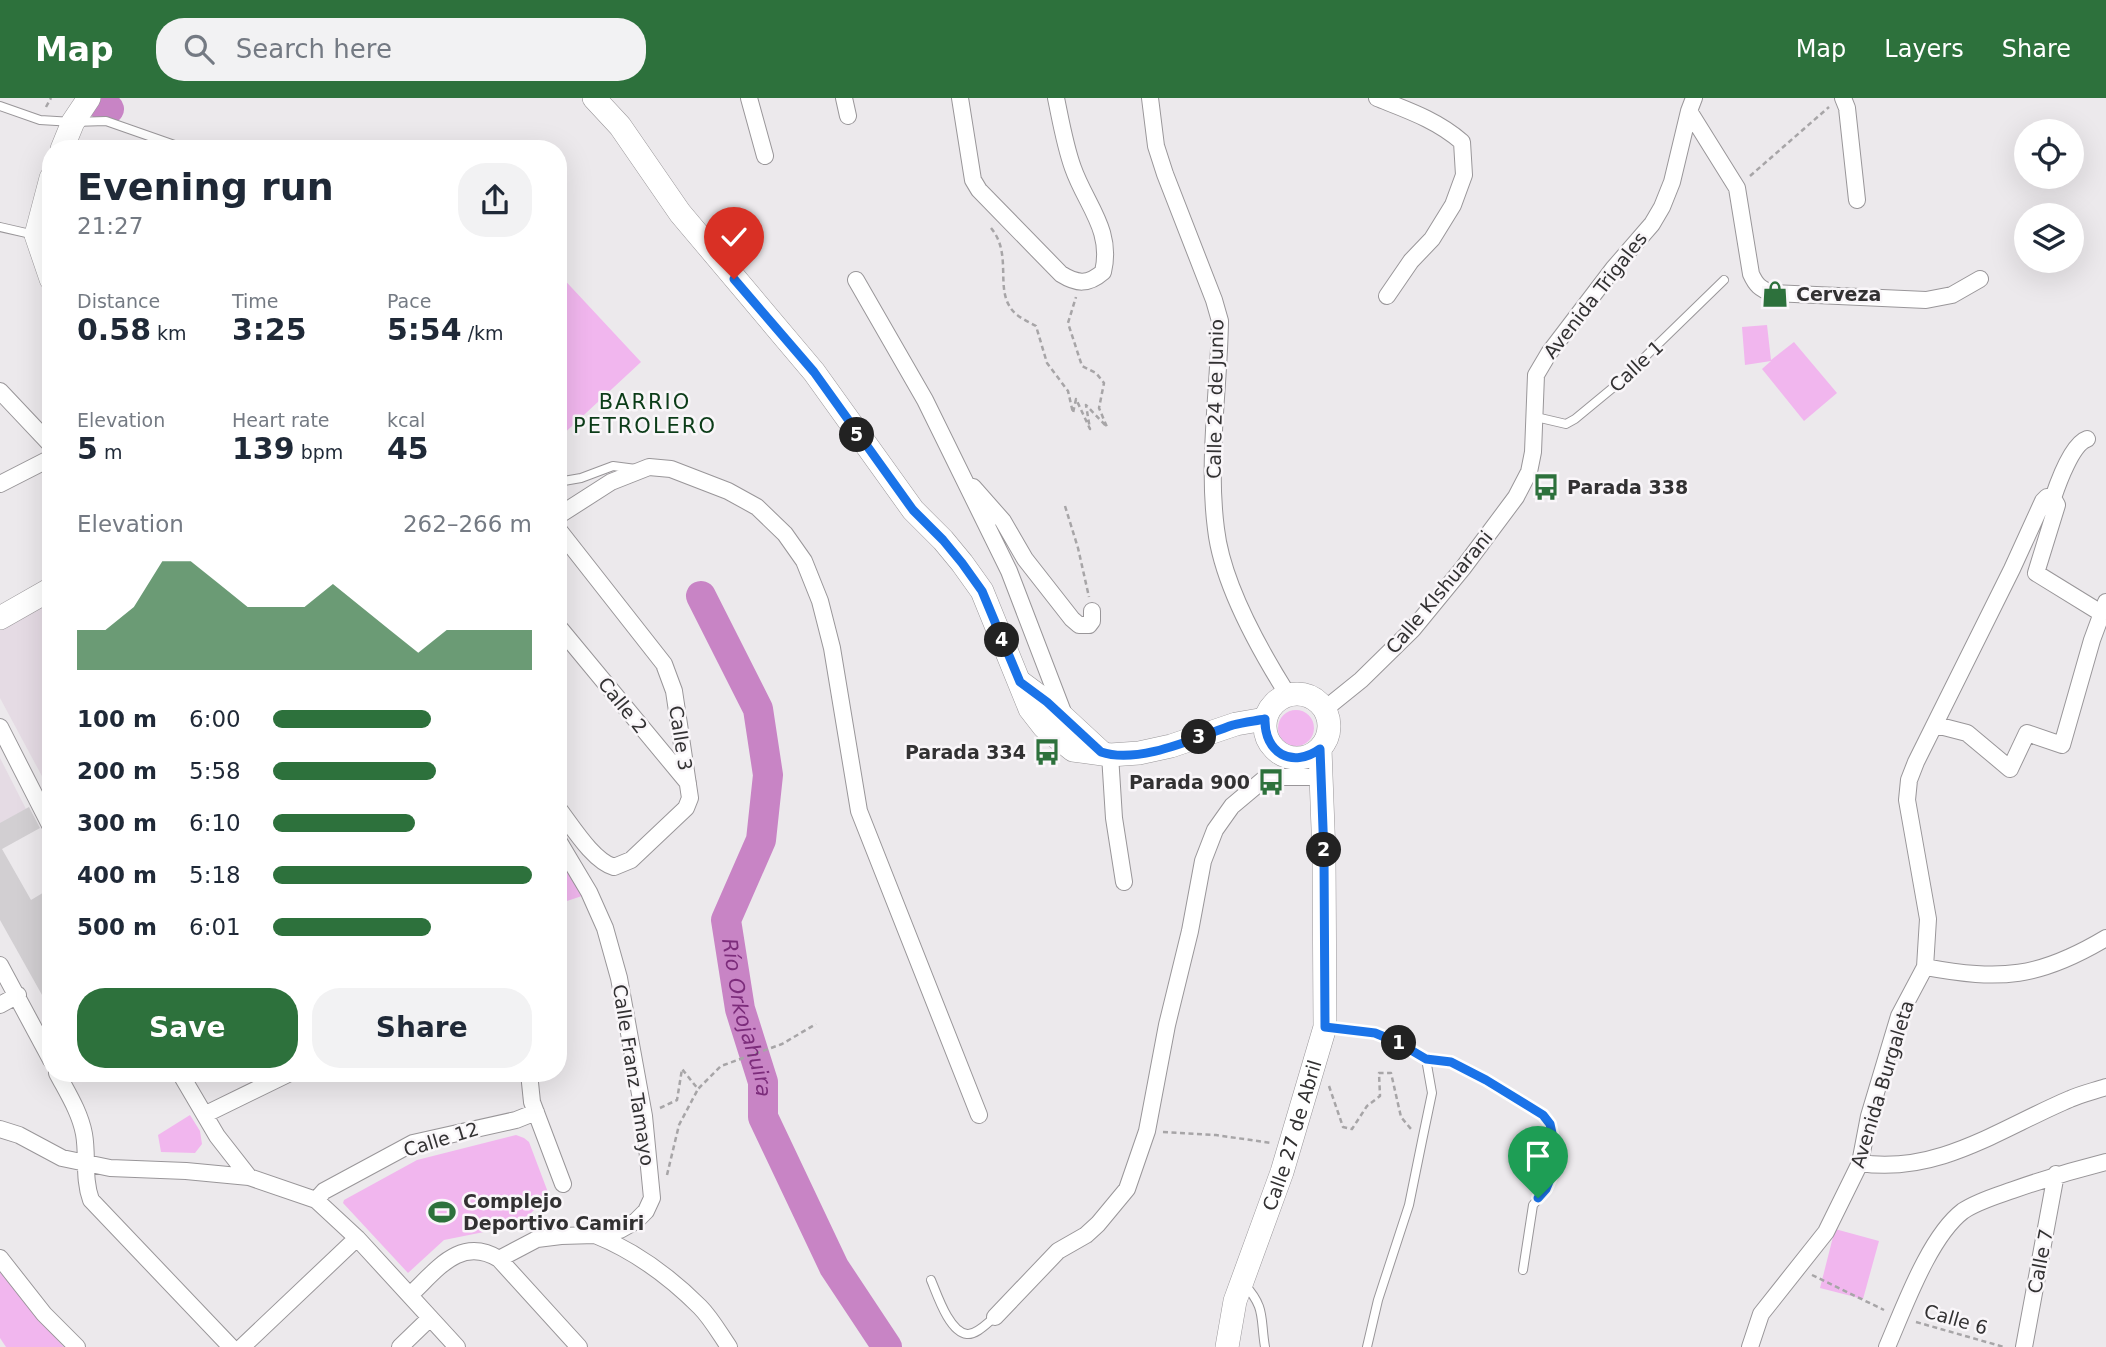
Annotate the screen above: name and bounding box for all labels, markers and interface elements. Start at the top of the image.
search box [156,18,646,81]
text: Map [35,30,114,69]
icon: search [180,30,218,68]
text: Search here [236,34,392,64]
text: Map [1796,35,1846,63]
text: Layers [1884,35,1964,63]
text: Share [2002,35,2071,63]
map controls [2014,119,2084,273]
button: locate [2014,119,2084,189]
button: share [458,163,532,237]
text: Evening run [77,165,334,209]
button: layers [2014,203,2084,273]
pin [704,207,764,279]
text: 21:27 [77,213,143,239]
icon: check [715,218,753,256]
street label: Avenida Trigales [1539,227,1651,363]
shop icon: Cerveza [1760,279,1790,309]
place label: Cerveza [1796,283,1881,305]
text: Distance [77,290,160,312]
text: Time [232,290,279,312]
text: Pace [387,290,431,312]
text: 0.58 [77,312,151,347]
text: 3:25 [232,312,307,347]
text: 5:54 [387,312,462,347]
street label: Calle 24 de Junio [1203,319,1227,479]
text: km [151,322,187,344]
text: /km [462,322,504,344]
street label: Calle 1 [1605,336,1667,396]
district label: BARRIO PETROLERO [573,390,717,438]
text: Elevation [77,409,165,431]
text: Heart rate [232,409,330,431]
text: kcal [387,409,425,431]
pin: 5 [840,418,874,452]
text: 5 [850,423,863,445]
text: 5 [77,431,98,466]
text: 139 [232,431,295,466]
text: 45 [387,431,429,466]
text: m [98,441,122,463]
text: bpm [295,441,343,463]
bus stop icon: Parada 338 [1531,472,1561,502]
place label: Parada 338 [1567,476,1688,498]
text: Elevation [77,511,184,537]
text: 262–266 m [403,511,532,537]
street label: Calle KIshuarani [1381,526,1497,658]
pin: 4 [984,622,1020,658]
text: 4 [995,628,1008,650]
street label: Calle 2 [594,673,652,737]
street label: Calle 3 [665,704,697,772]
text: 100 m [77,706,157,732]
text: 6:00 [189,706,241,732]
pin: 3 [1182,720,1216,754]
text: 3 [1192,725,1205,747]
bus stop icon: Parada 334 [1032,737,1062,767]
place label: Parada 334 [905,741,1026,763]
text: 200 m [77,758,157,784]
text: 5:58 [189,758,241,784]
bus stop icon: Parada 900 [1256,767,1286,797]
place label: Parada 900 [1129,771,1250,793]
text: 300 m [77,810,157,836]
text: 6:10 [189,810,241,836]
pin: 2 [1306,832,1342,868]
text: 2 [1317,838,1330,860]
text: 400 m [77,862,157,888]
text: 5:18 [189,862,241,888]
text: 500 m [77,914,157,940]
text: 6:01 [189,914,241,940]
water label: Río Orkojahuira [717,936,775,1097]
street label: Calle Franz Tamayo [609,983,659,1167]
button: Save [77,988,298,1068]
button: Share [312,988,532,1068]
street label: Avenida Burgaleta [1846,997,1918,1171]
pin: 1 [1382,1026,1416,1060]
text: 1 [1392,1031,1405,1053]
street label: Calle 27 de Abril [1258,1057,1326,1214]
street label: Calle 12 [401,1117,481,1161]
pin [1508,1126,1568,1198]
icon: arrive [1519,1137,1557,1175]
place label: Complejo Deportivo Camiri [463,1190,644,1234]
sports icon: Complejo Deportivo Camiri [427,1197,457,1227]
street label: Calle 7 [2023,1227,2057,1295]
street label: Calle 6 [1922,1299,1990,1339]

